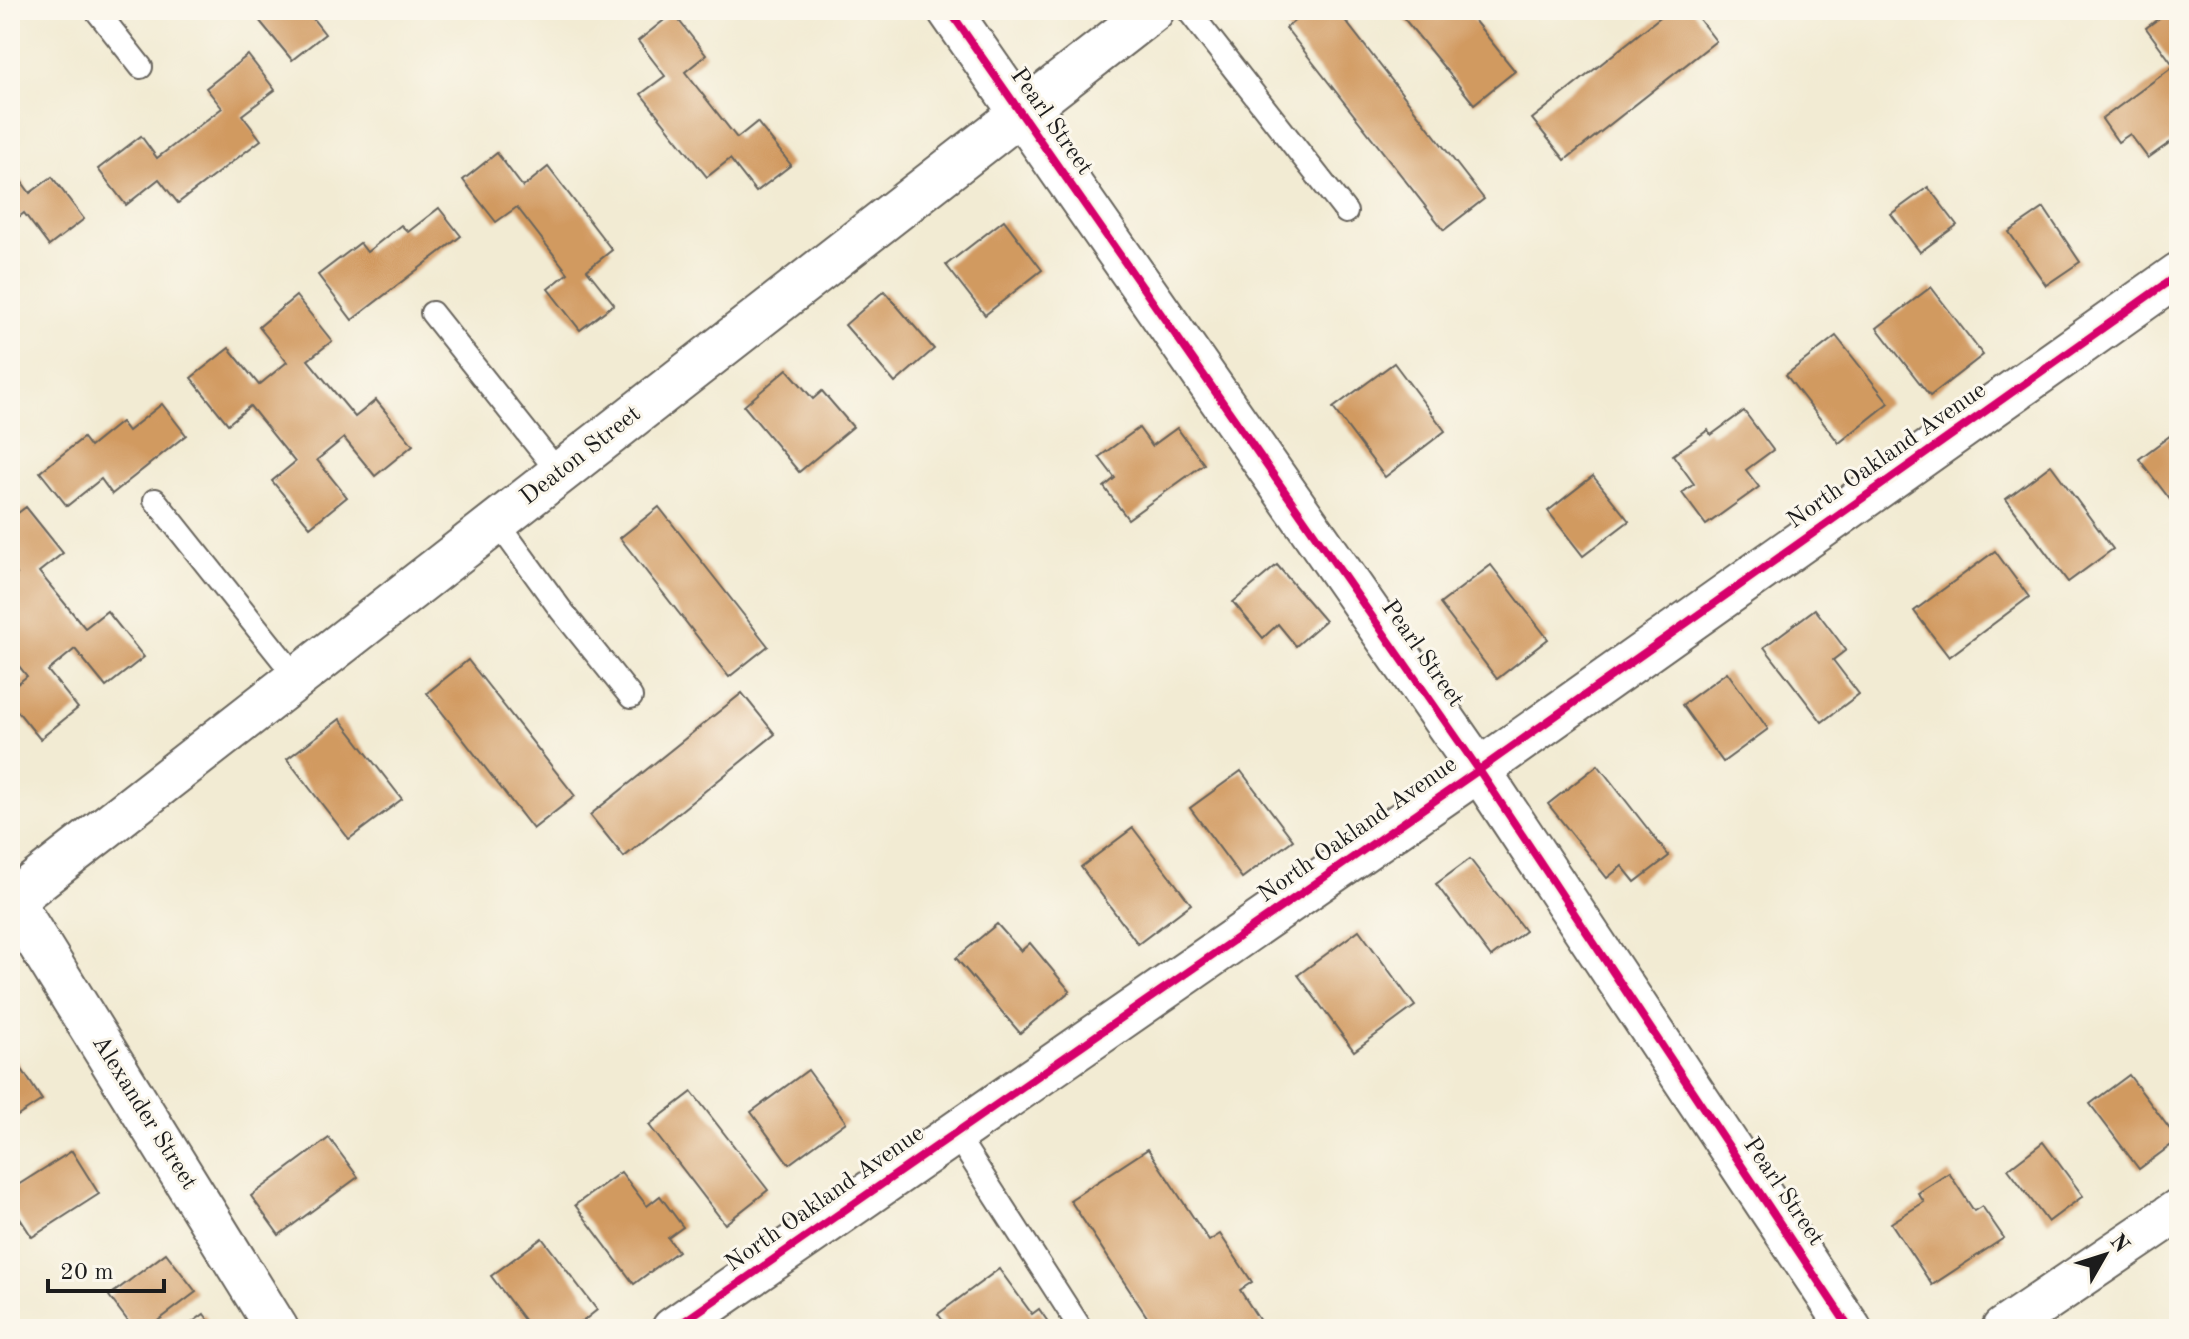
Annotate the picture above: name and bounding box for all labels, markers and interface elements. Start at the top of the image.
street label: Pearl Street [1005,64,1097,180]
street label: North Oakland Avenue [1783,378,1991,534]
street label: Deaton Street [516,402,646,510]
street label: Pearl Street [1376,596,1468,712]
street label: North Oakland Avenue [1254,752,1462,908]
street label: Alexander Street [87,1032,201,1194]
street label: North Oakland Avenue [721,1121,929,1277]
street label: Pearl Street [1738,1134,1828,1250]
north arrow [2065,1215,2145,1295]
text: N [2105,1230,2133,1257]
scale bar [48,1243,164,1293]
text: 20 m [60,1261,114,1285]

